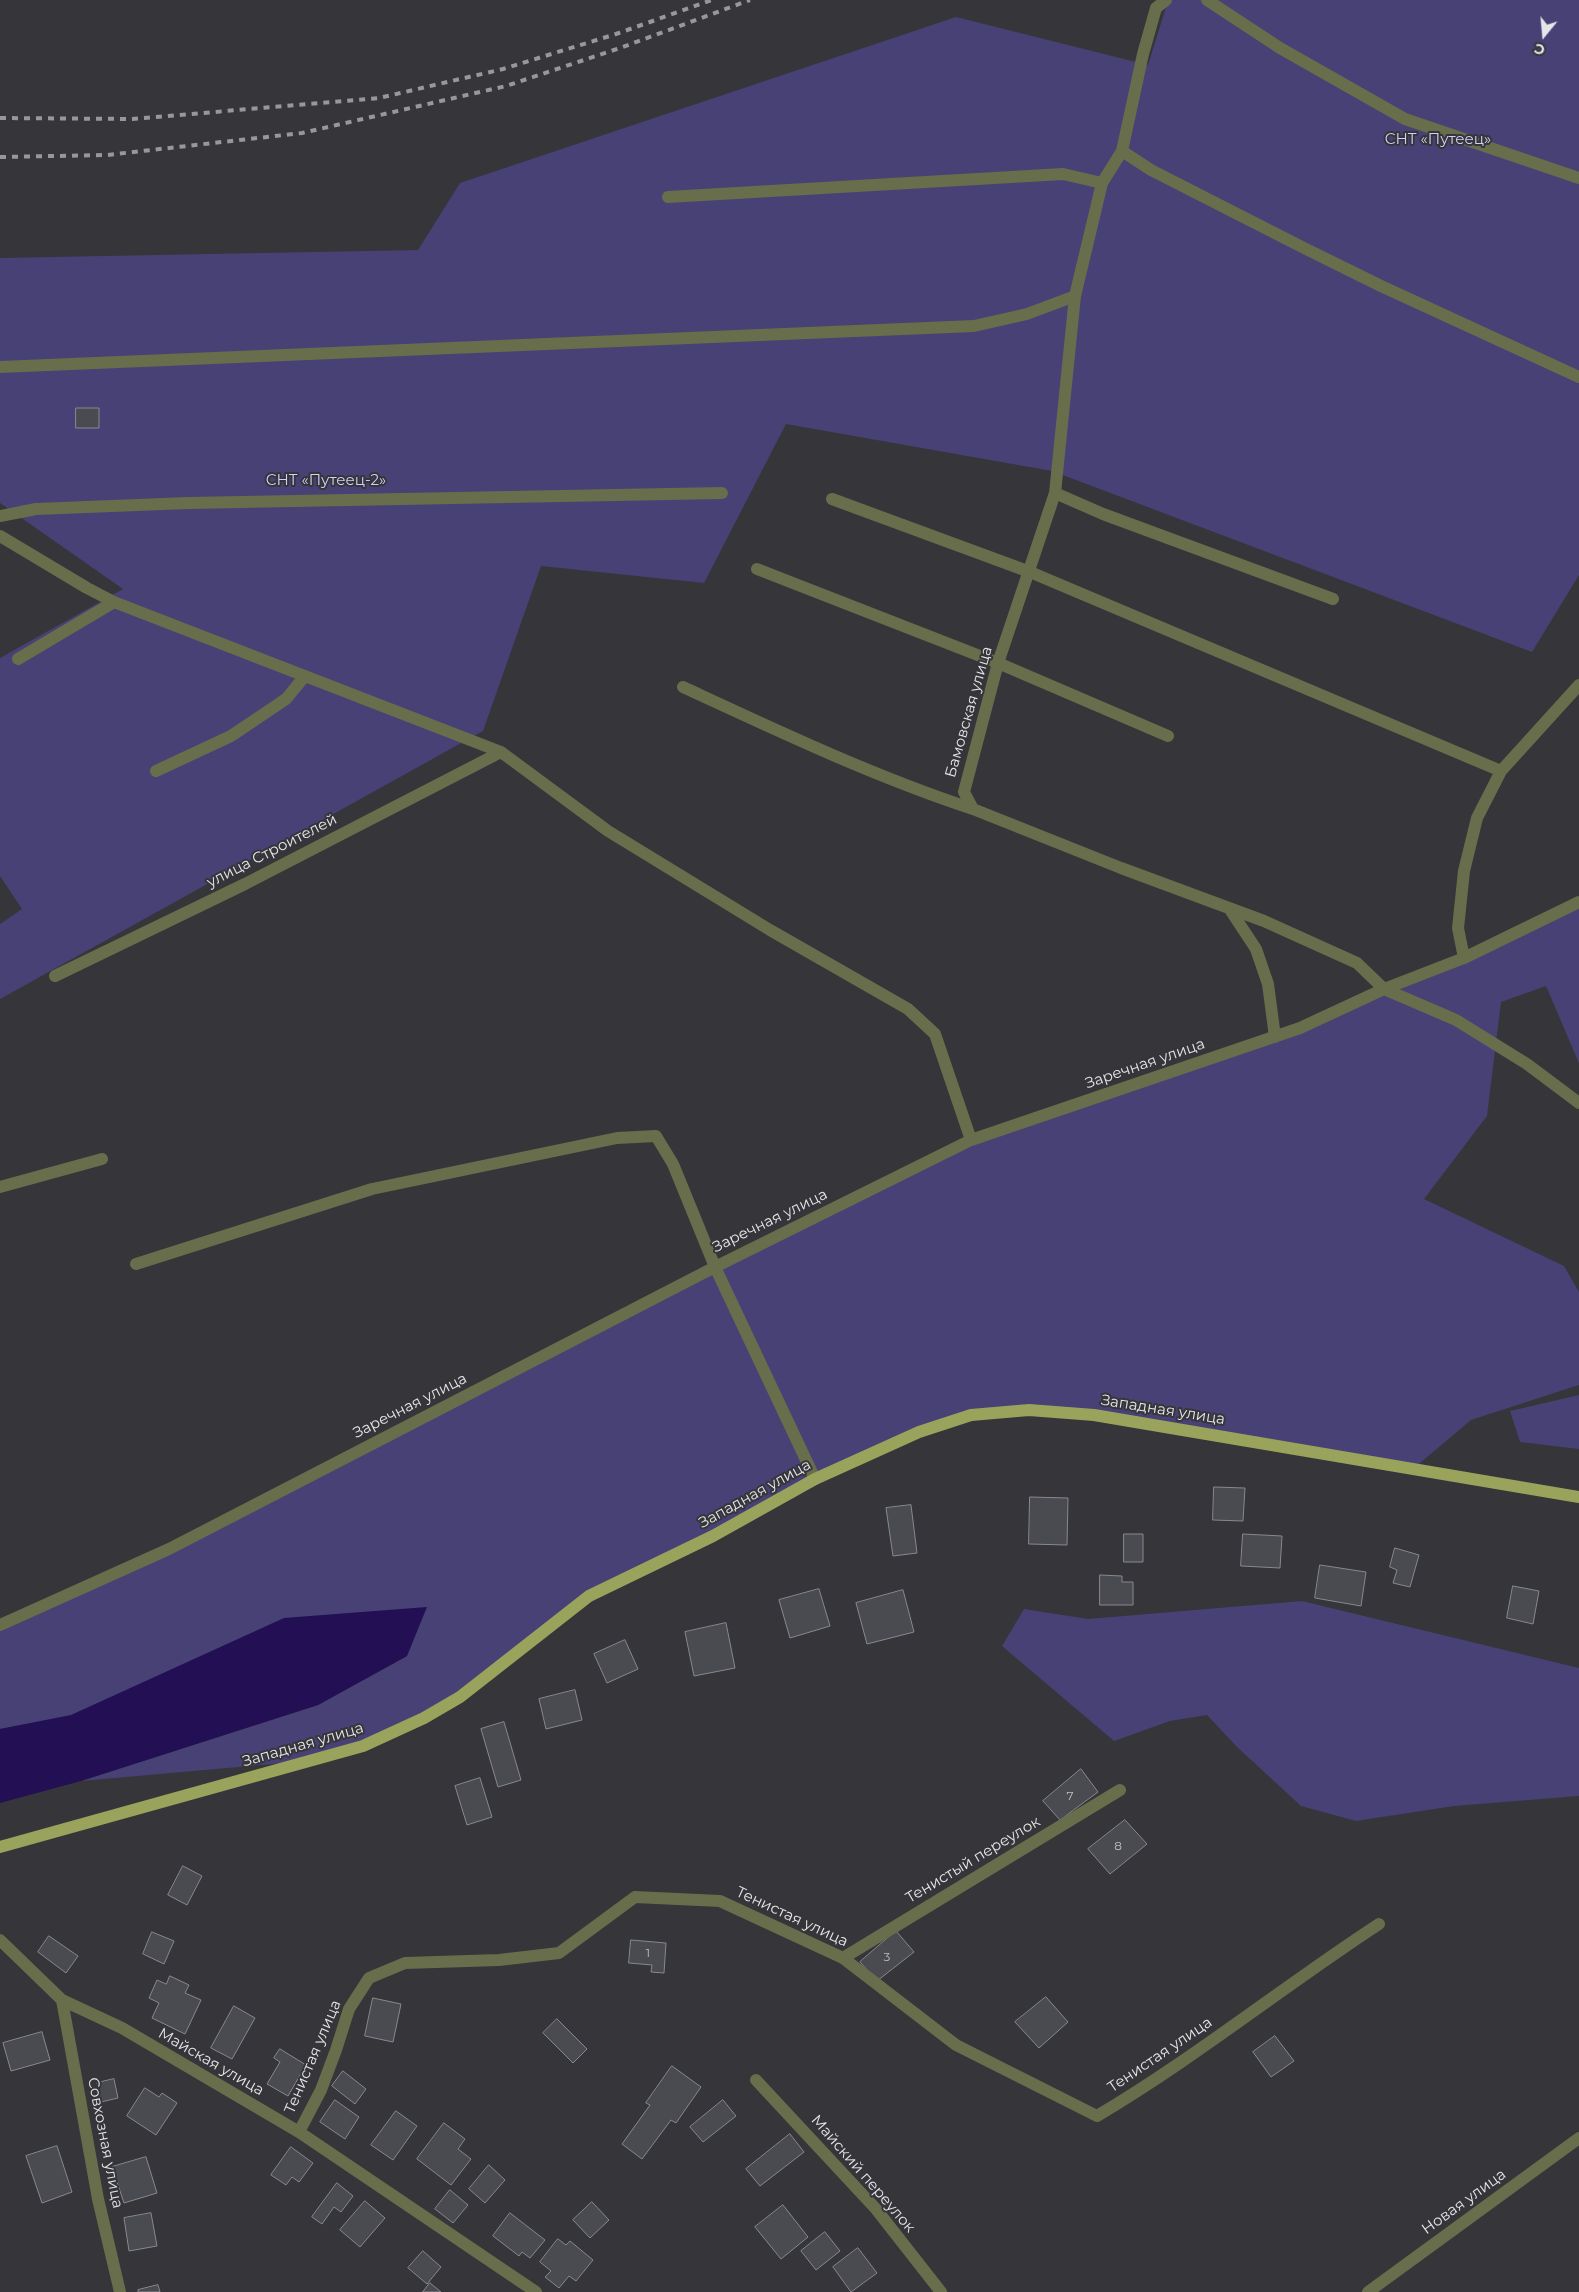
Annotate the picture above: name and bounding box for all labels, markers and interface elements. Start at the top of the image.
north arrow [1519,10,1569,60]
text: С [1532,39,1547,59]
park label: СНТ «Путеец» [1385,131,1491,149]
park label: СНТ «Путеец-2» [266,472,386,490]
street label: Бамовская улица [942,644,996,780]
street label: улица Строителей [204,810,340,892]
street label: Заречная улица [1083,1035,1207,1093]
street label: Заречная улица [710,1185,830,1257]
street label: Заречная улица [350,1370,470,1442]
street label: Западная улица [1100,1391,1226,1429]
street label: Западная улица [696,1456,814,1532]
street label: Западная улица [240,1719,366,1771]
house number: 7 [1066,1789,1074,1803]
street label: Тенистый переулок [903,1813,1043,1907]
house number: 8 [1114,1839,1122,1853]
street label: Тенистая улица [733,1883,851,1951]
house number: 1 [646,1946,650,1960]
house number: 3 [884,1950,890,1964]
street label: Тенистая улица [281,1997,345,2117]
street label: Тенистая улица [1105,2014,1215,2096]
street label: Майская улица [155,2024,267,2100]
street label: Совхозная улица [83,2076,127,2210]
street label: Майский переулок [807,2112,919,2236]
street label: Новая улица [1418,2165,1510,2239]

